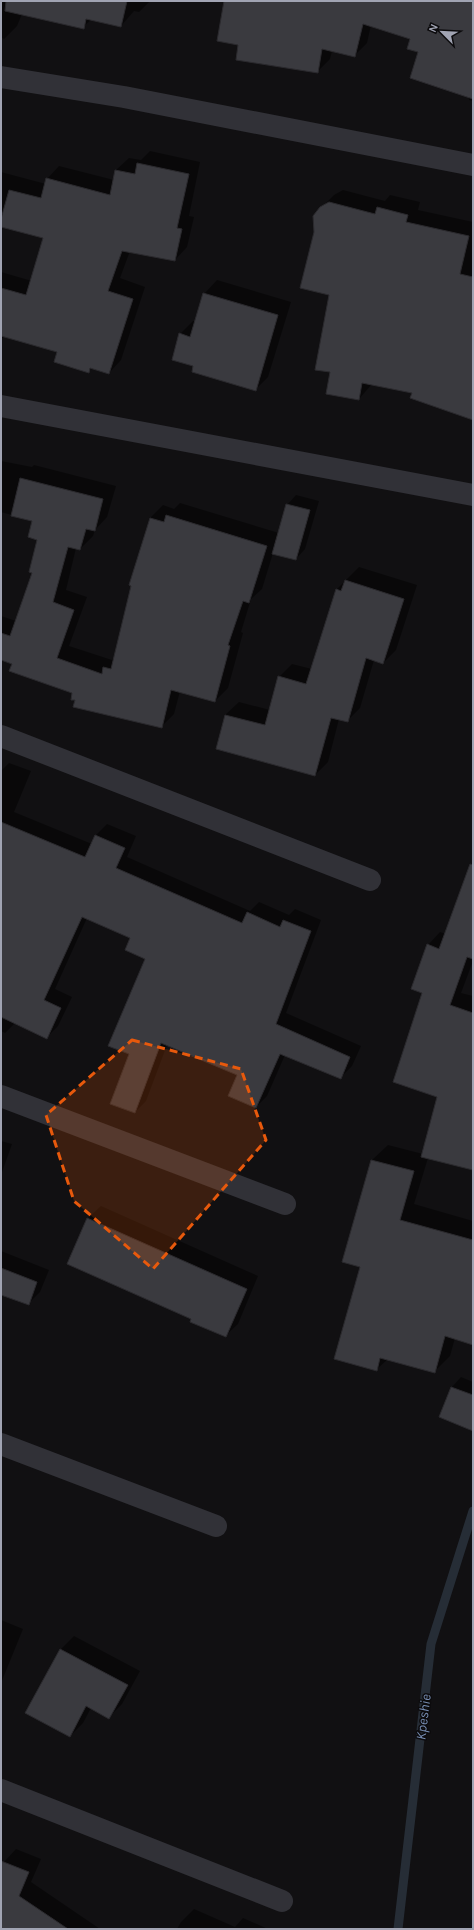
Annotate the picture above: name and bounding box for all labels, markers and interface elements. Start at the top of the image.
north arrow [422,12,462,52]
text: N [426,22,441,34]
water label: Kpeshie [412,1693,435,1741]

